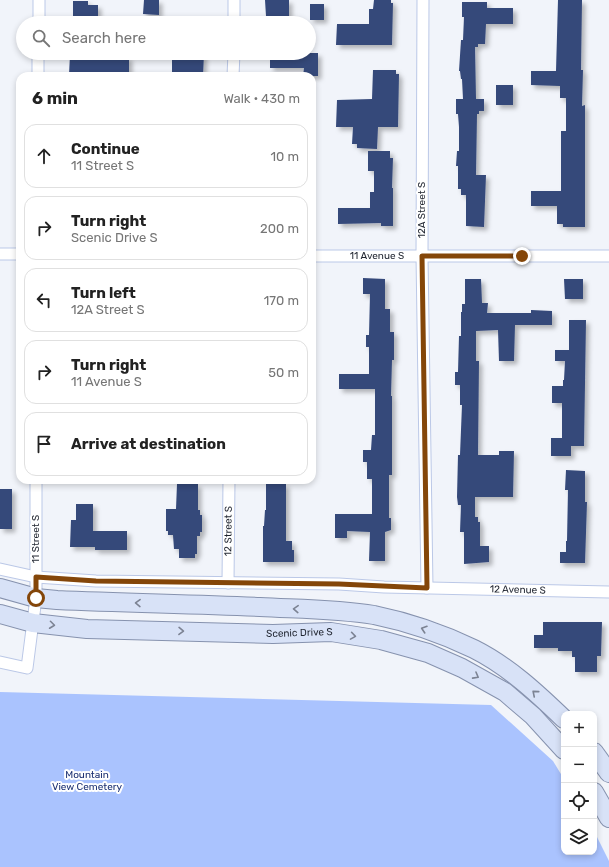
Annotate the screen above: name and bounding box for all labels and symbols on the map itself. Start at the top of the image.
street label: 12A Street S [416,182,428,238]
route end [513,247,531,265]
street label: 11 Avenue S [350,250,404,262]
street label: 12 Street S [222,506,235,556]
street label: 11 Street S [30,515,42,563]
street label: 12 Avenue S [490,583,546,597]
route start [27,589,45,607]
one-way arrow [135,599,141,607]
one-way arrow [293,605,299,614]
one-way arrow [49,620,55,629]
one-way arrow [420,625,427,634]
street label: Scenic Drive S [266,626,333,640]
one-way arrow [178,627,184,636]
one-way arrow [350,631,356,640]
one-way arrow [472,671,479,679]
one-way arrow [532,691,540,698]
park label: Mountain View Cemetery [52,769,123,793]

